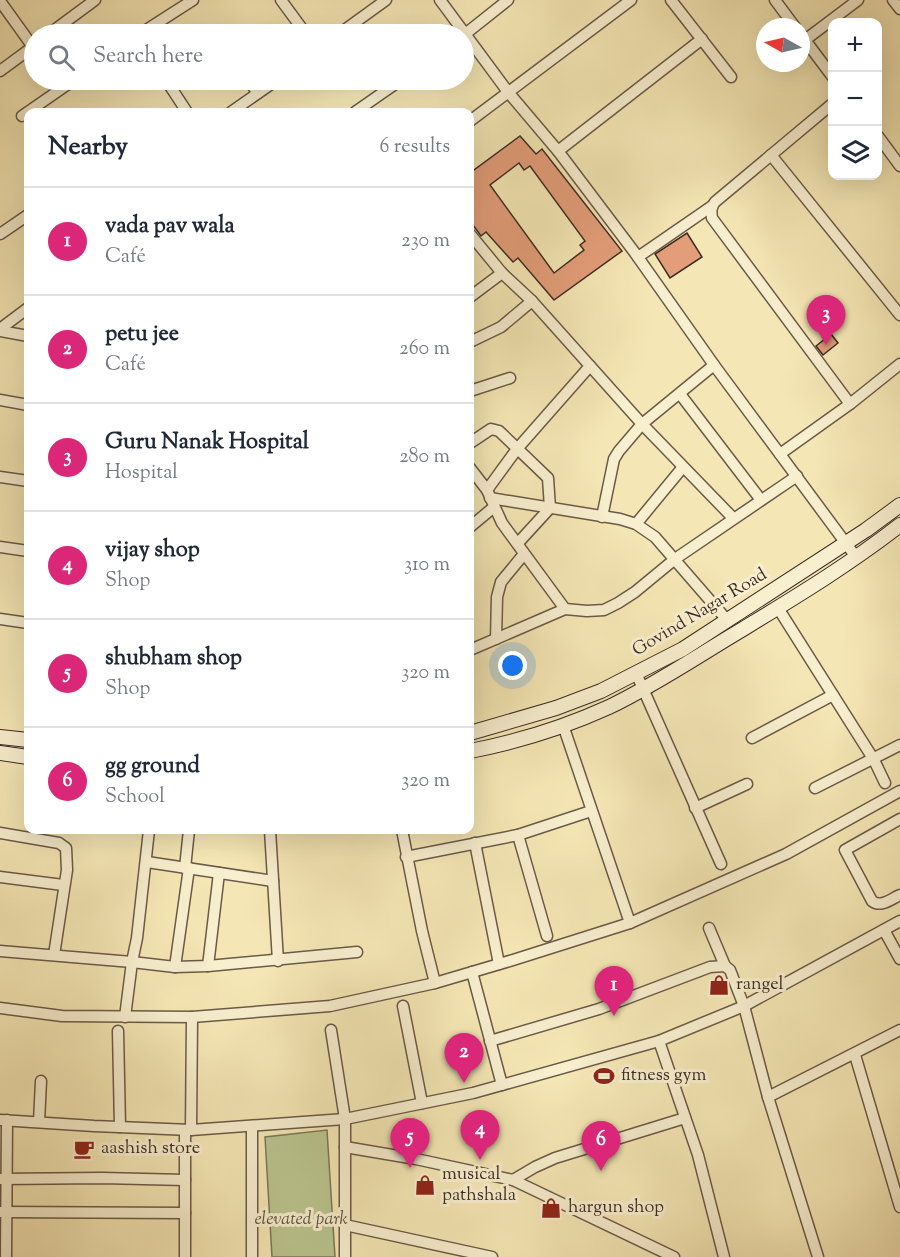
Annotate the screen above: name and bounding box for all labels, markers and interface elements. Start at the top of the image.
north arrow [756,18,810,72]
map controls [828,18,882,180]
button: + [828,18,882,72]
search box [24,24,474,90]
icon: search [45,41,78,74]
text: Search here [93,41,203,73]
button: − [828,72,882,126]
button: layers [828,126,882,180]
text: Nearby [48,129,128,166]
text: 6 results [380,133,450,162]
text: vada pav wala [105,211,235,243]
text: 1 [64,227,71,256]
text: 230 m [401,227,450,256]
text: Café [105,243,146,272]
pin: 3 [806,296,846,345]
text: petu jee [105,319,179,351]
text: 2 [63,335,72,364]
text: 260 m [399,335,450,364]
text: Café [105,351,146,380]
text: Guru Nanak Hospital [105,427,309,459]
text: 3 [63,443,72,472]
text: 280 m [399,443,450,472]
text: Hospital [105,459,178,488]
text: vijay shop [105,535,200,567]
text: 4 [62,551,73,580]
text: 310 m [404,551,450,580]
street label: Govind Nagar Road [628,562,772,664]
text: Shop [105,567,150,596]
text: shubham shop [105,643,242,675]
your location [498,651,527,680]
text: 5 [64,659,71,688]
text: 320 m [401,659,450,688]
text: Shop [105,675,150,704]
text: gg ground [105,751,200,783]
text: 6 [63,767,72,796]
text: 320 m [401,767,450,796]
text: School [105,783,165,812]
pin: 1 [594,966,634,1016]
place label: rangel [736,972,784,998]
shop icon: rangel [707,973,731,997]
pin: 2 [444,1034,484,1083]
place label: fitness gym [621,1063,706,1089]
sports icon: fitness gym [592,1064,616,1088]
pin: 4 [460,1110,500,1160]
pin: 5 [390,1118,430,1168]
pin: 6 [582,1122,620,1171]
place label: aashish store [101,1136,200,1162]
cafe icon: aashish store [72,1137,96,1161]
place label: musical pathshala [442,1162,516,1209]
shop icon: musical pathshala [413,1173,437,1197]
place label: hargun shop [568,1195,664,1221]
shop icon: hargun shop [539,1196,563,1220]
park label: elevated park [254,1207,348,1233]

